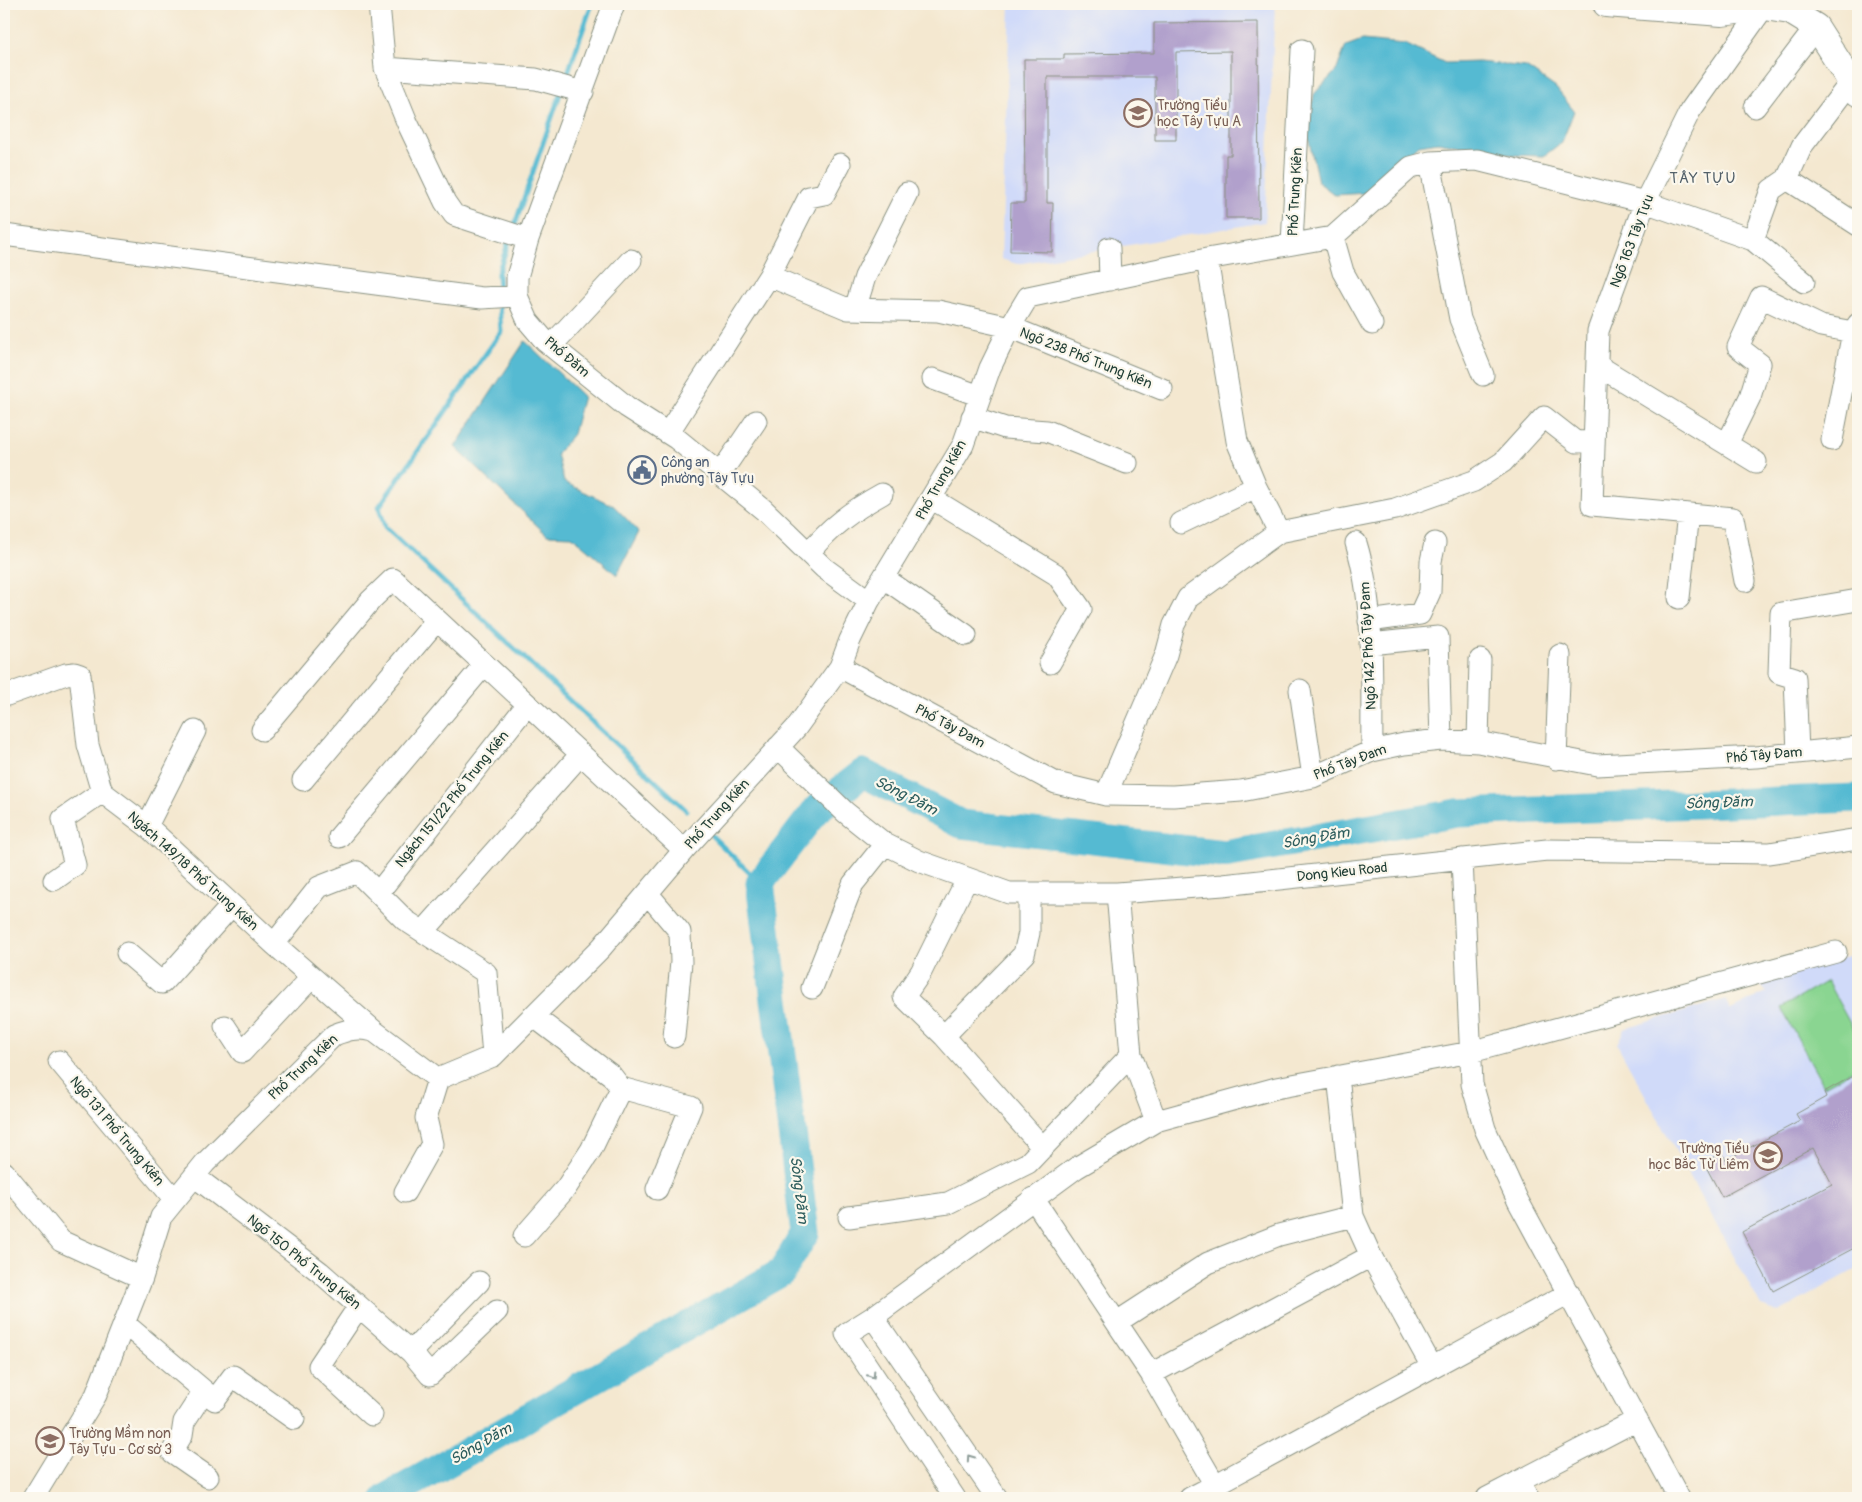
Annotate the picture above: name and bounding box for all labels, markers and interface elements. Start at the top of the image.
place label: Trường Tiểu học Tây Tựu A [1157,97,1241,130]
school or university icon: Trường Tiểu học Tây Tựu A [1123,98,1153,128]
street label: Phố Trung Kiên [1283,147,1306,237]
district label: TÂY TỰU [1670,169,1736,188]
street label: Ngõ 163 Tây Tựu [1606,192,1658,290]
street label: Ngõ 238 Phố Trung Kiên [1017,323,1155,392]
street label: Phố Đăm [541,332,594,381]
street label: Phố Trung Kiên [911,437,970,523]
place label: Công an phường Tây Tựu [661,454,754,487]
public building icon: Công an phường Tây Tựu [627,455,657,485]
street label: Ngõ 142 Phố Tây Đam [1355,581,1380,711]
street label: Phố Tây Đam [912,700,988,751]
street label: Ngách 151/22 Phố Trung Kiên [391,727,512,871]
street label: Phố Tây Đam [1311,739,1389,784]
street label: Phố Tây Đam [1725,742,1803,767]
water label: Sông Đăm [872,772,942,821]
street label: Phố Trung Kiên [680,775,753,853]
water label: Sông Đăm [1685,792,1755,814]
street label: Ngách 149/18 Phố Trung Kiên [124,807,263,934]
water label: Sông Đăm [1281,823,1352,853]
street label: Dong Kieu Road [1296,859,1388,885]
street label: Phố Trung Kiên [264,1030,341,1103]
street label: Ngõ 131 Phố Trung Kiên [66,1072,169,1189]
place label: Trường Tiểu học Bắc Từ Liêm [1649,1140,1749,1173]
school or university icon: Trường Tiểu học Bắc Từ Liêm [1753,1141,1783,1171]
water label: Sông Đăm [785,1155,813,1226]
street label: Ngõ 150 Phố Trung Kiên [244,1210,365,1313]
one-way arrow [866,1370,876,1379]
water label: Sông Đăm [447,1418,516,1469]
place label: Trường Mầm non Tây Tựu - Cơ sở 3 [69,1423,172,1458]
school or university icon: Trường Mầm non Tây Tựu - Cơ sở 3 [35,1426,65,1456]
one-way arrow [967,1454,976,1464]

